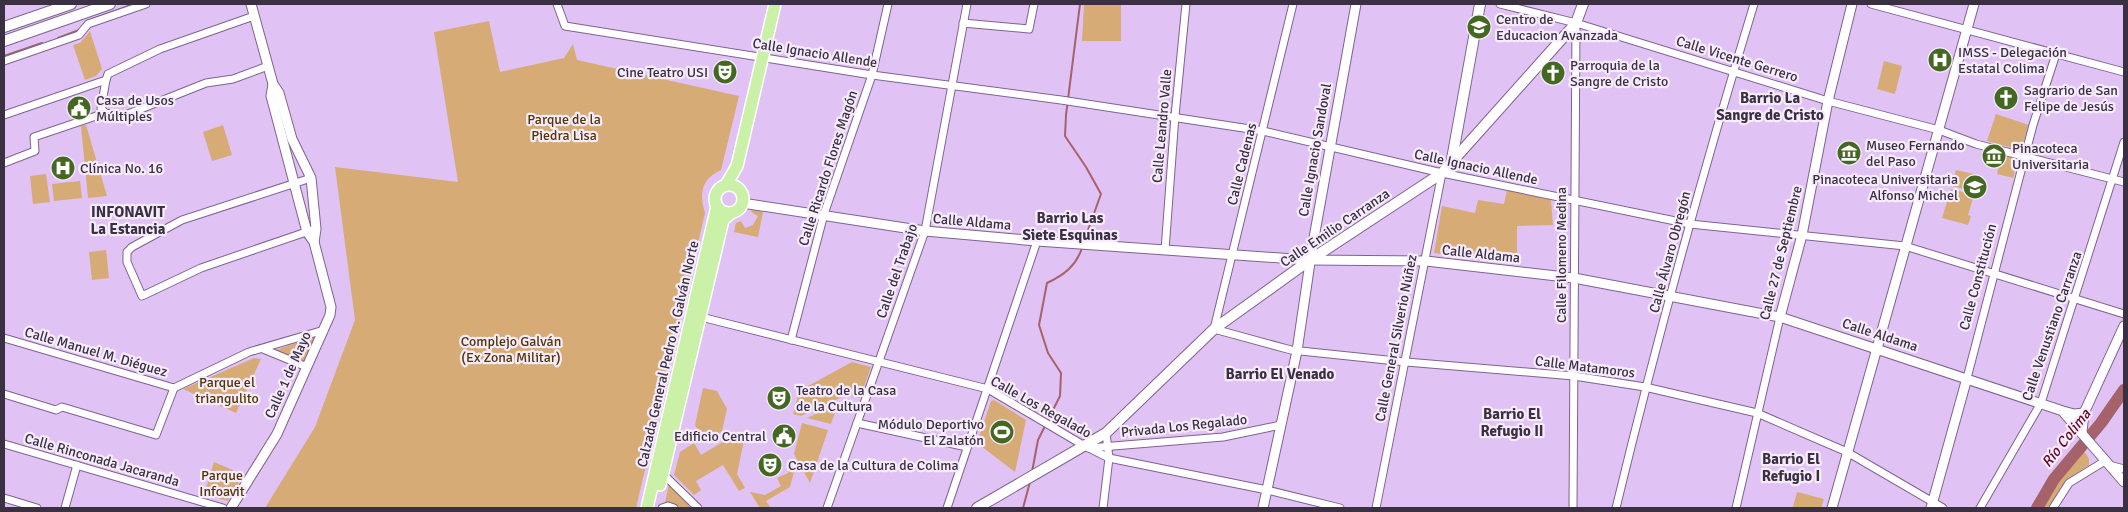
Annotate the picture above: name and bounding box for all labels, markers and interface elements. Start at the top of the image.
place label: Centro de Educacion Avanzada [1496,11,1618,44]
school or university icon: Centro de Educacion Avanzada [1466,14,1492,40]
street label: Calle Vicente Gerrero [1674,32,1800,86]
street label: Calle Ignacio Allende [751,35,879,71]
place label: IMSS - Delegación Estatal Colima [1958,44,2067,77]
hospital icon: IMSS - Delegación Estatal Colima [1927,47,1953,73]
place label: Parroquia de la Sangre de Cristo [1570,57,1668,90]
theatre icon: Cine Teatro USI [712,59,738,85]
church icon: Parroquia de la Sangre de Cristo [1540,60,1566,86]
place label: Cine Teatro USI [617,64,708,81]
street label: Calle Leandro Valle [1149,68,1175,184]
street label: Calle Ignacio Sandoval [1295,82,1335,218]
place label: Sagrario de San Felipe de Jesús [2024,82,2118,115]
church icon: Sagrario de San Felipe de Jesús [1993,85,2019,111]
street label: Calle Ricardo Flores Magón [795,88,861,248]
district label: Barrio La Sangre de Cristo [1716,89,1824,124]
place label: Casa de Usos Múltiples [96,92,174,125]
public building icon: Casa de Usos Múltiples [66,95,92,121]
park label: Parque de la Piedra Lisa [527,111,601,144]
street label: Calle Cadenas [1224,121,1260,207]
place label: Museo Fernando del Paso [1866,137,1965,170]
museum icon: Museo Fernando del Paso [1836,140,1862,166]
place label: Pinacoteca Universitaria [2012,140,2089,173]
museum icon: Pinacoteca Universitaria [1981,143,2007,169]
street label: Calle Ignacio Allende [1413,146,1539,188]
hospital icon: Clínica No. 16 [50,155,76,181]
place label: Clínica No. 16 [80,160,163,177]
place label: Pinacoteca Universitaria Alfonso Michel [1812,171,1958,204]
school or university icon: Pinacoteca Universitaria Alfonso Michel [1962,174,1988,200]
street label: Calle 27 de Septiembre [1756,184,1806,322]
street label: Calle Emilio Carranza [1277,185,1393,271]
street label: Calle Filomeno Medina [1553,187,1570,323]
street label: Calle Álvaro Obregón [1646,189,1694,315]
district label: INFONAVIT La Estancia [90,203,166,238]
district label: Barrio Las Siete Esquinas [1022,209,1118,244]
street label: Calle Aldama [932,210,1012,234]
street label: Calle del Trabajo [873,221,921,321]
street label: Calle Constitución [1956,222,2000,332]
street label: Calzada General Pedro A. Galván Norte [634,239,702,469]
street label: Calle Aldama [1441,241,1521,267]
street label: Calle Venustiano Carranza [2018,249,2086,403]
street label: Calle General Silverio Núñez [1371,253,1421,423]
street label: Calle Aldama [1840,315,1920,355]
street label: Calle Manuel M. Diéguez [23,323,169,381]
street label: Calle 1 de Mayo [261,329,315,421]
park label: Complejo Galván (Ex Zona Militar) [461,333,561,366]
street label: Calle Matamoros [1534,352,1636,382]
district label: Barrio El Venado [1226,365,1335,383]
street label: Calle Los Regalado [988,372,1094,442]
park label: Parque el triangulito [195,374,259,407]
place label: Teatro de la Casa de la Cultura [796,382,896,415]
theatre icon: Teatro de la Casa de la Cultura [766,385,792,411]
district label: Barrio El Refugio II [1480,405,1544,440]
water label: Río Colima [2038,405,2095,471]
street label: Privada Los Regalado [1120,411,1248,441]
place label: Módulo Deportivo El Zalatón [878,416,984,449]
sports icon: Módulo Deportivo El Zalatón [989,419,1015,445]
public building icon: Edificio Central [771,423,797,449]
place label: Edificio Central [674,428,766,445]
street label: Calle Rinconada Jacaranda [23,430,181,490]
district label: Barrio El Refugio I [1762,450,1820,485]
theatre icon: Casa de la Cultura de Colima [757,452,783,478]
place label: Casa de la Cultura de Colima [788,457,959,474]
park label: Parque Infoavit [199,467,245,500]

